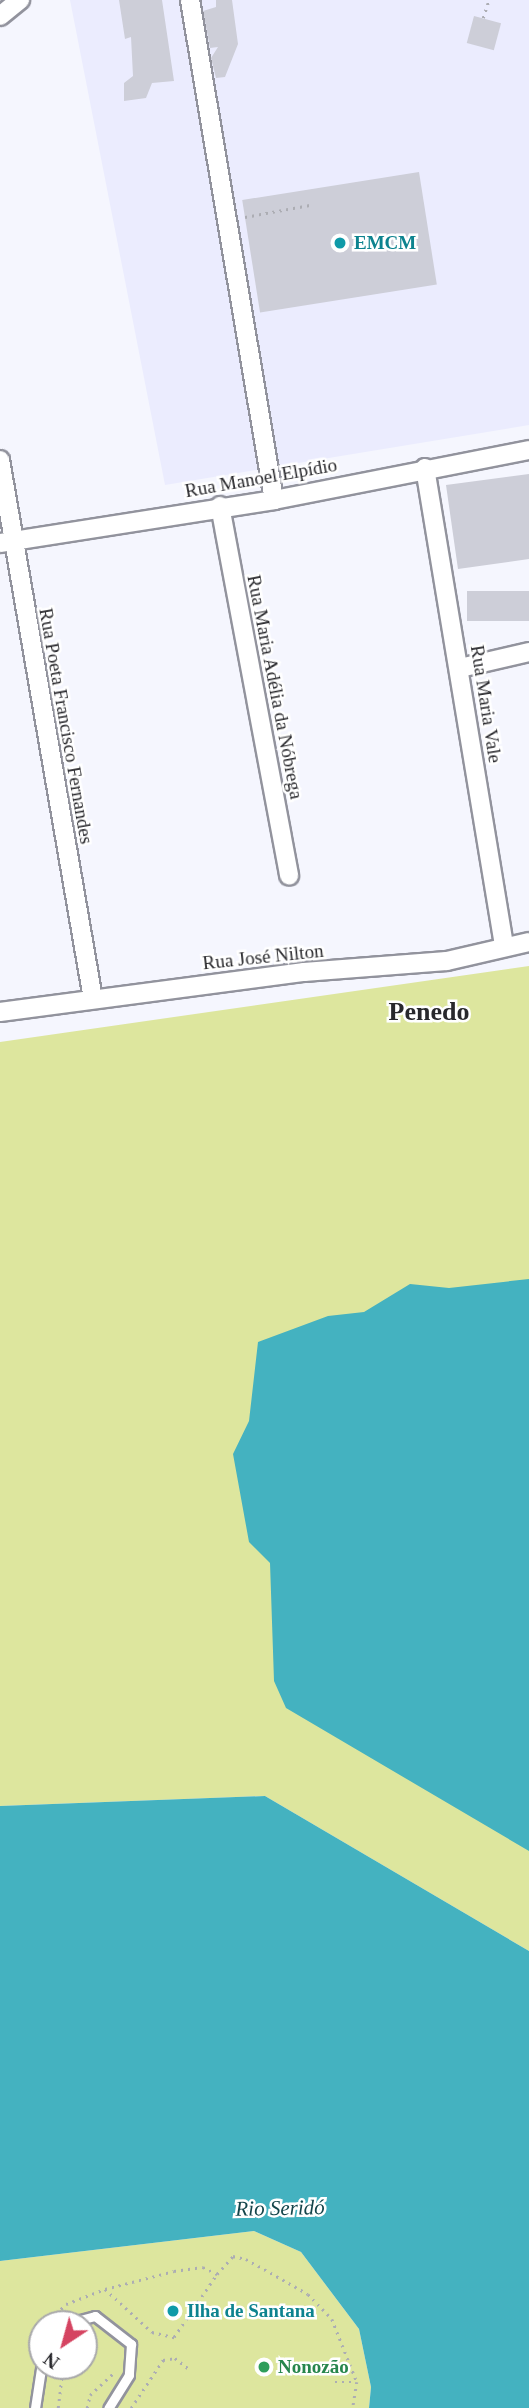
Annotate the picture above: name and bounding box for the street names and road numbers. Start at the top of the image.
street label: Rua Manoel Elpídio [183,453,339,503]
street label: Rua Maria Adélia da Nóbrega [242,572,308,802]
street label: Rua Poeta Francisco Fernandes [34,606,98,846]
street label: Rua Maria Vale [465,643,507,765]
street label: Rua José Nilton [201,939,325,975]

